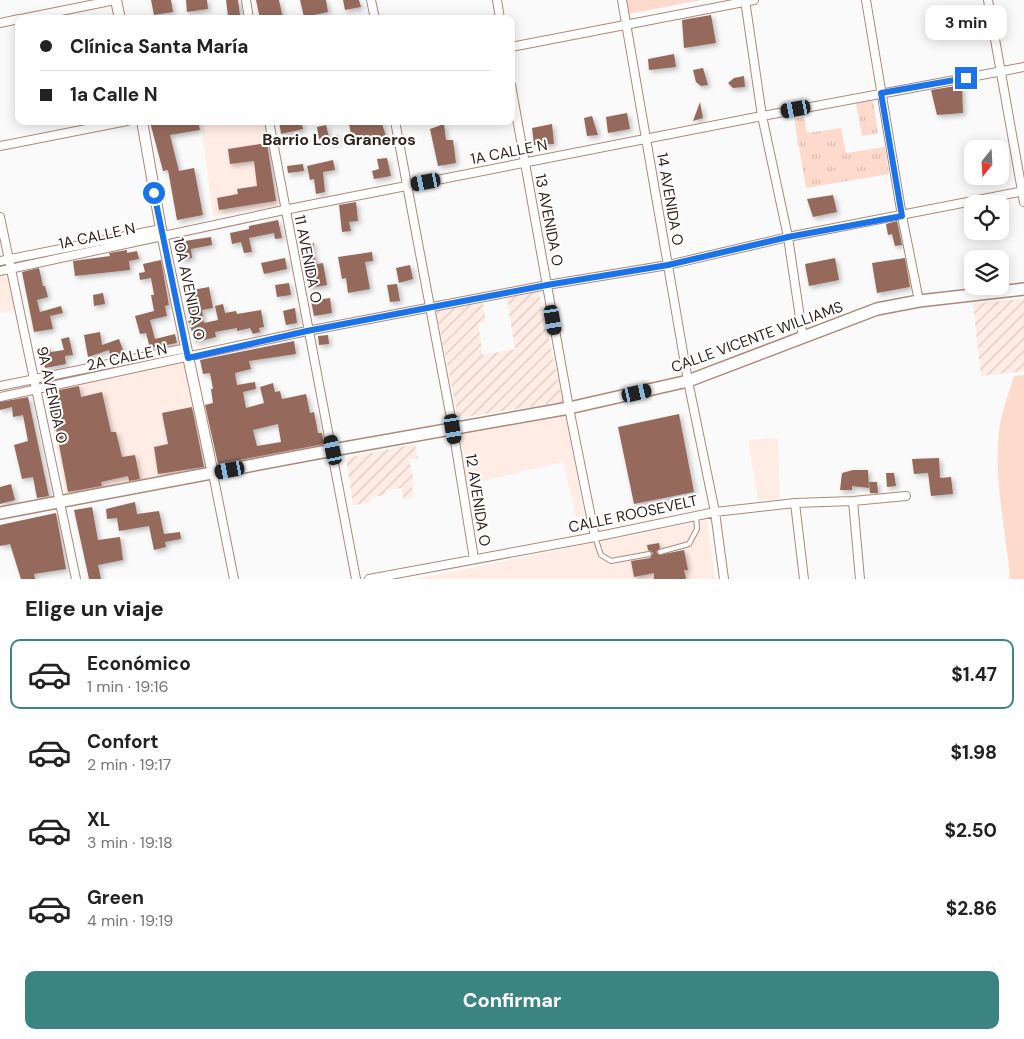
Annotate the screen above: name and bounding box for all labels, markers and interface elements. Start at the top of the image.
callout: 3 min [925,5,1007,40]
text: 3 min [945,12,987,33]
text: Clínica Santa María [70,34,248,59]
route end [955,67,977,89]
text: 1a Calle N [70,82,158,107]
car [779,99,812,119]
district label: Barrio Los Graneros [262,129,416,150]
street label: 1A CALLE N [469,135,549,169]
north arrow [964,140,1009,185]
map controls [964,140,1009,295]
street label: 14 AVENIDA O [652,151,688,247]
car [409,172,442,192]
street label: 13 AVENIDA O [530,172,568,268]
route start [143,182,165,204]
button: locate [964,195,1009,240]
street label: 11 AVENIDA O [290,213,326,305]
street label: 1A CALLE N [57,218,137,254]
street label: 10A AVENIDA O [168,236,210,342]
button: layers [964,250,1009,295]
street label: CALLE VICENTE WILLIAMS [668,296,846,377]
car [543,304,562,336]
street label: 2A CALLE N [85,339,169,375]
street label: 9A AVENIDA O [32,345,72,445]
car [620,382,653,404]
car [443,413,462,445]
car [322,434,343,466]
street label: 12 AVENIDA O [461,452,495,548]
car [213,460,246,480]
street label: CALLE ROOSEVELT [567,491,699,537]
text: Elige un viaje [25,594,164,623]
text: Económico [87,651,191,676]
icon: car [27,652,72,697]
text: $1.47 [951,662,997,687]
text: 1 min · 19:16 [87,676,169,697]
text: Confort [87,729,159,754]
icon: car [27,730,72,775]
text: $1.98 [950,740,997,765]
text: 2 min · 19:17 [87,754,171,775]
text: XL [87,807,110,832]
icon: car [27,808,72,853]
text: $2.50 [945,818,997,843]
text: 3 min · 19:18 [87,832,173,853]
text: Green [87,885,144,910]
icon: car [27,886,72,931]
text: $2.86 [946,896,997,921]
text: 4 min · 19:19 [87,910,173,931]
button: Confirmar [25,971,999,1029]

